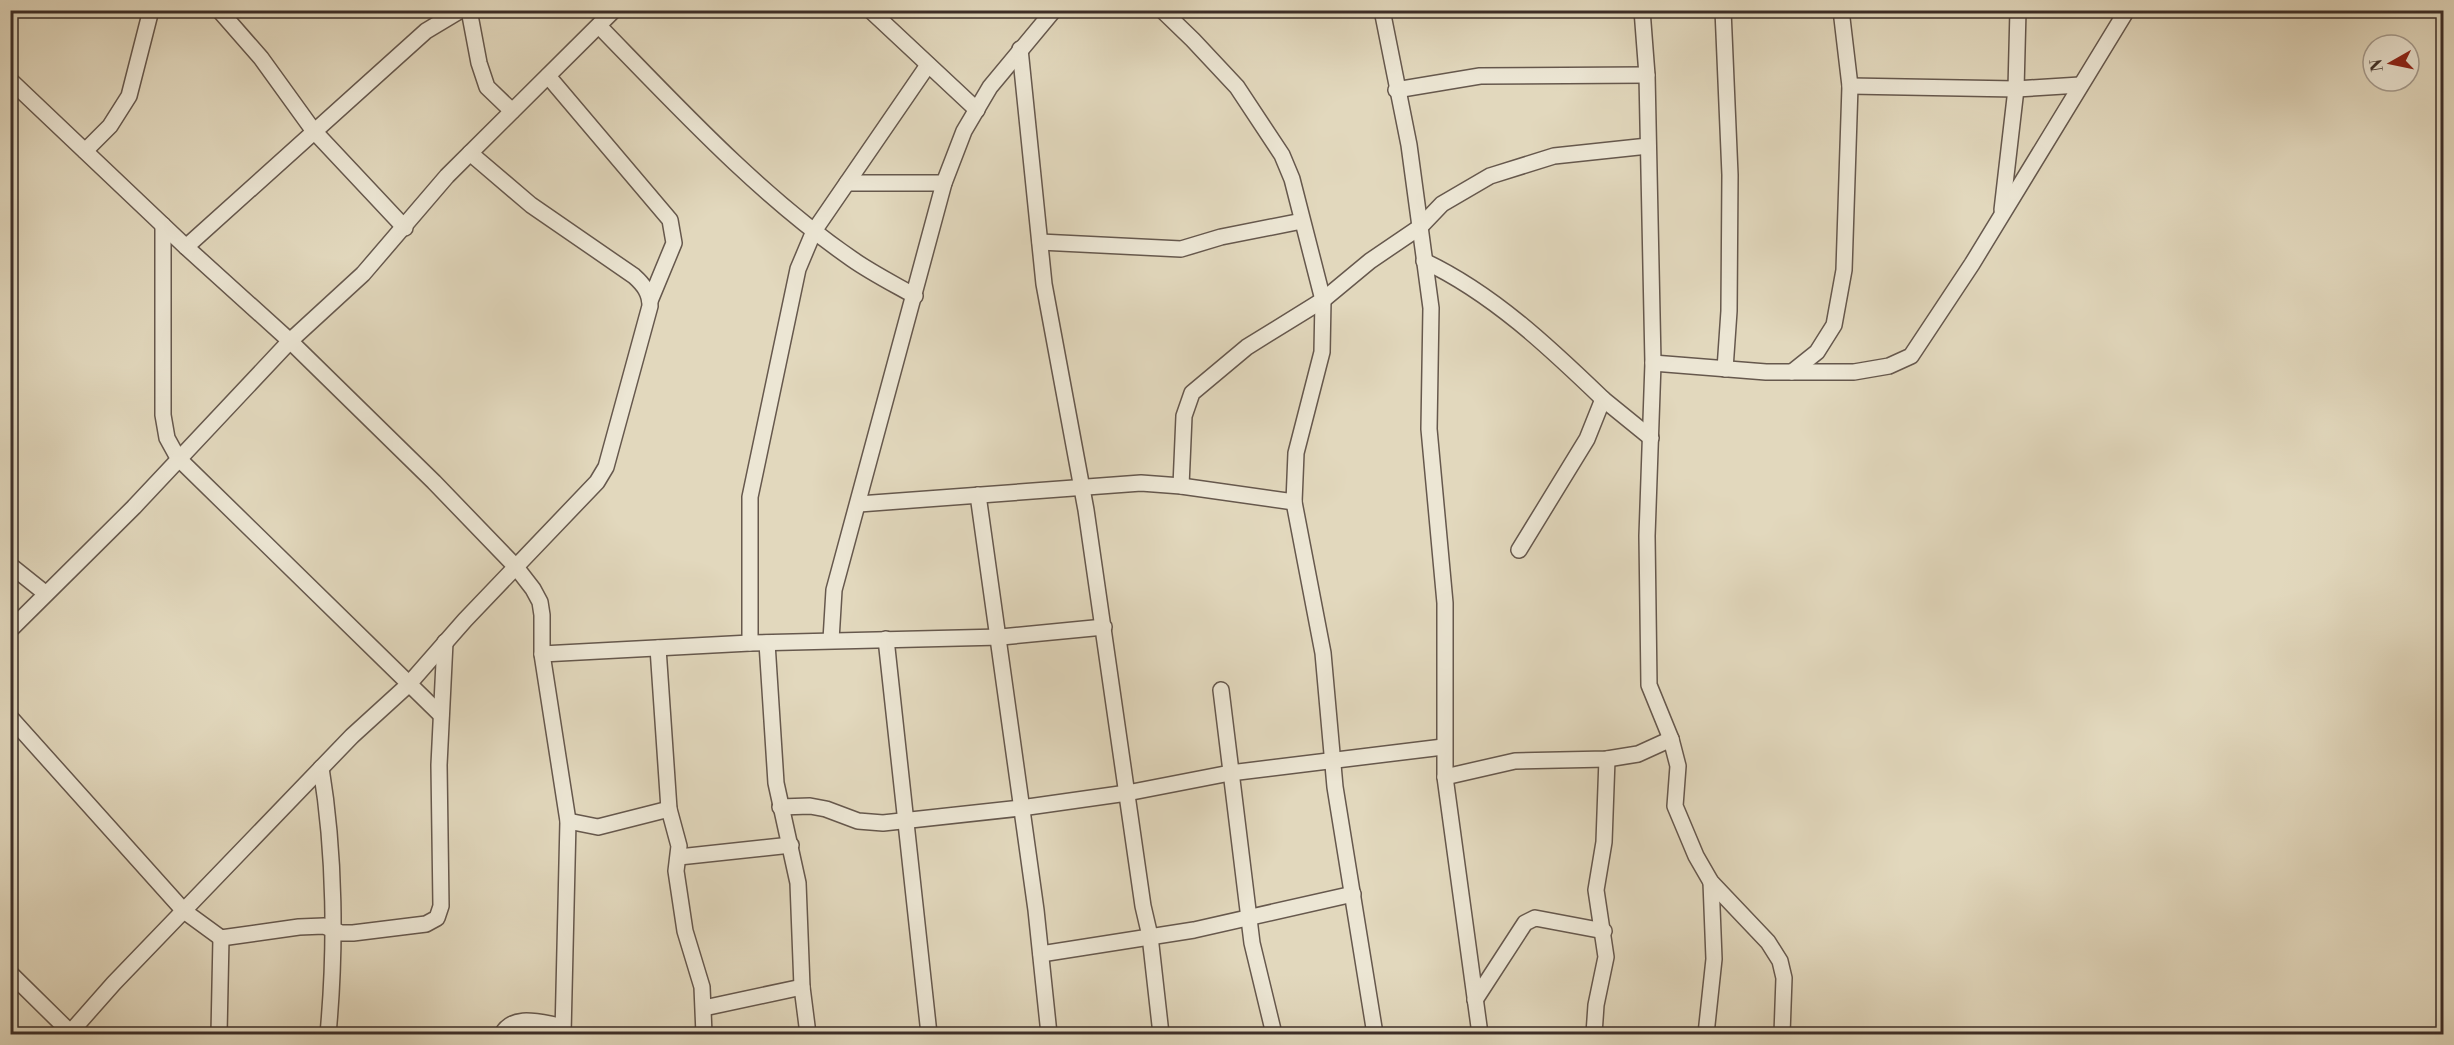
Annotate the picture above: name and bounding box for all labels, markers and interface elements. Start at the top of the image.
north arrow [2361,33,2421,93]
text: N [2366,57,2388,73]

